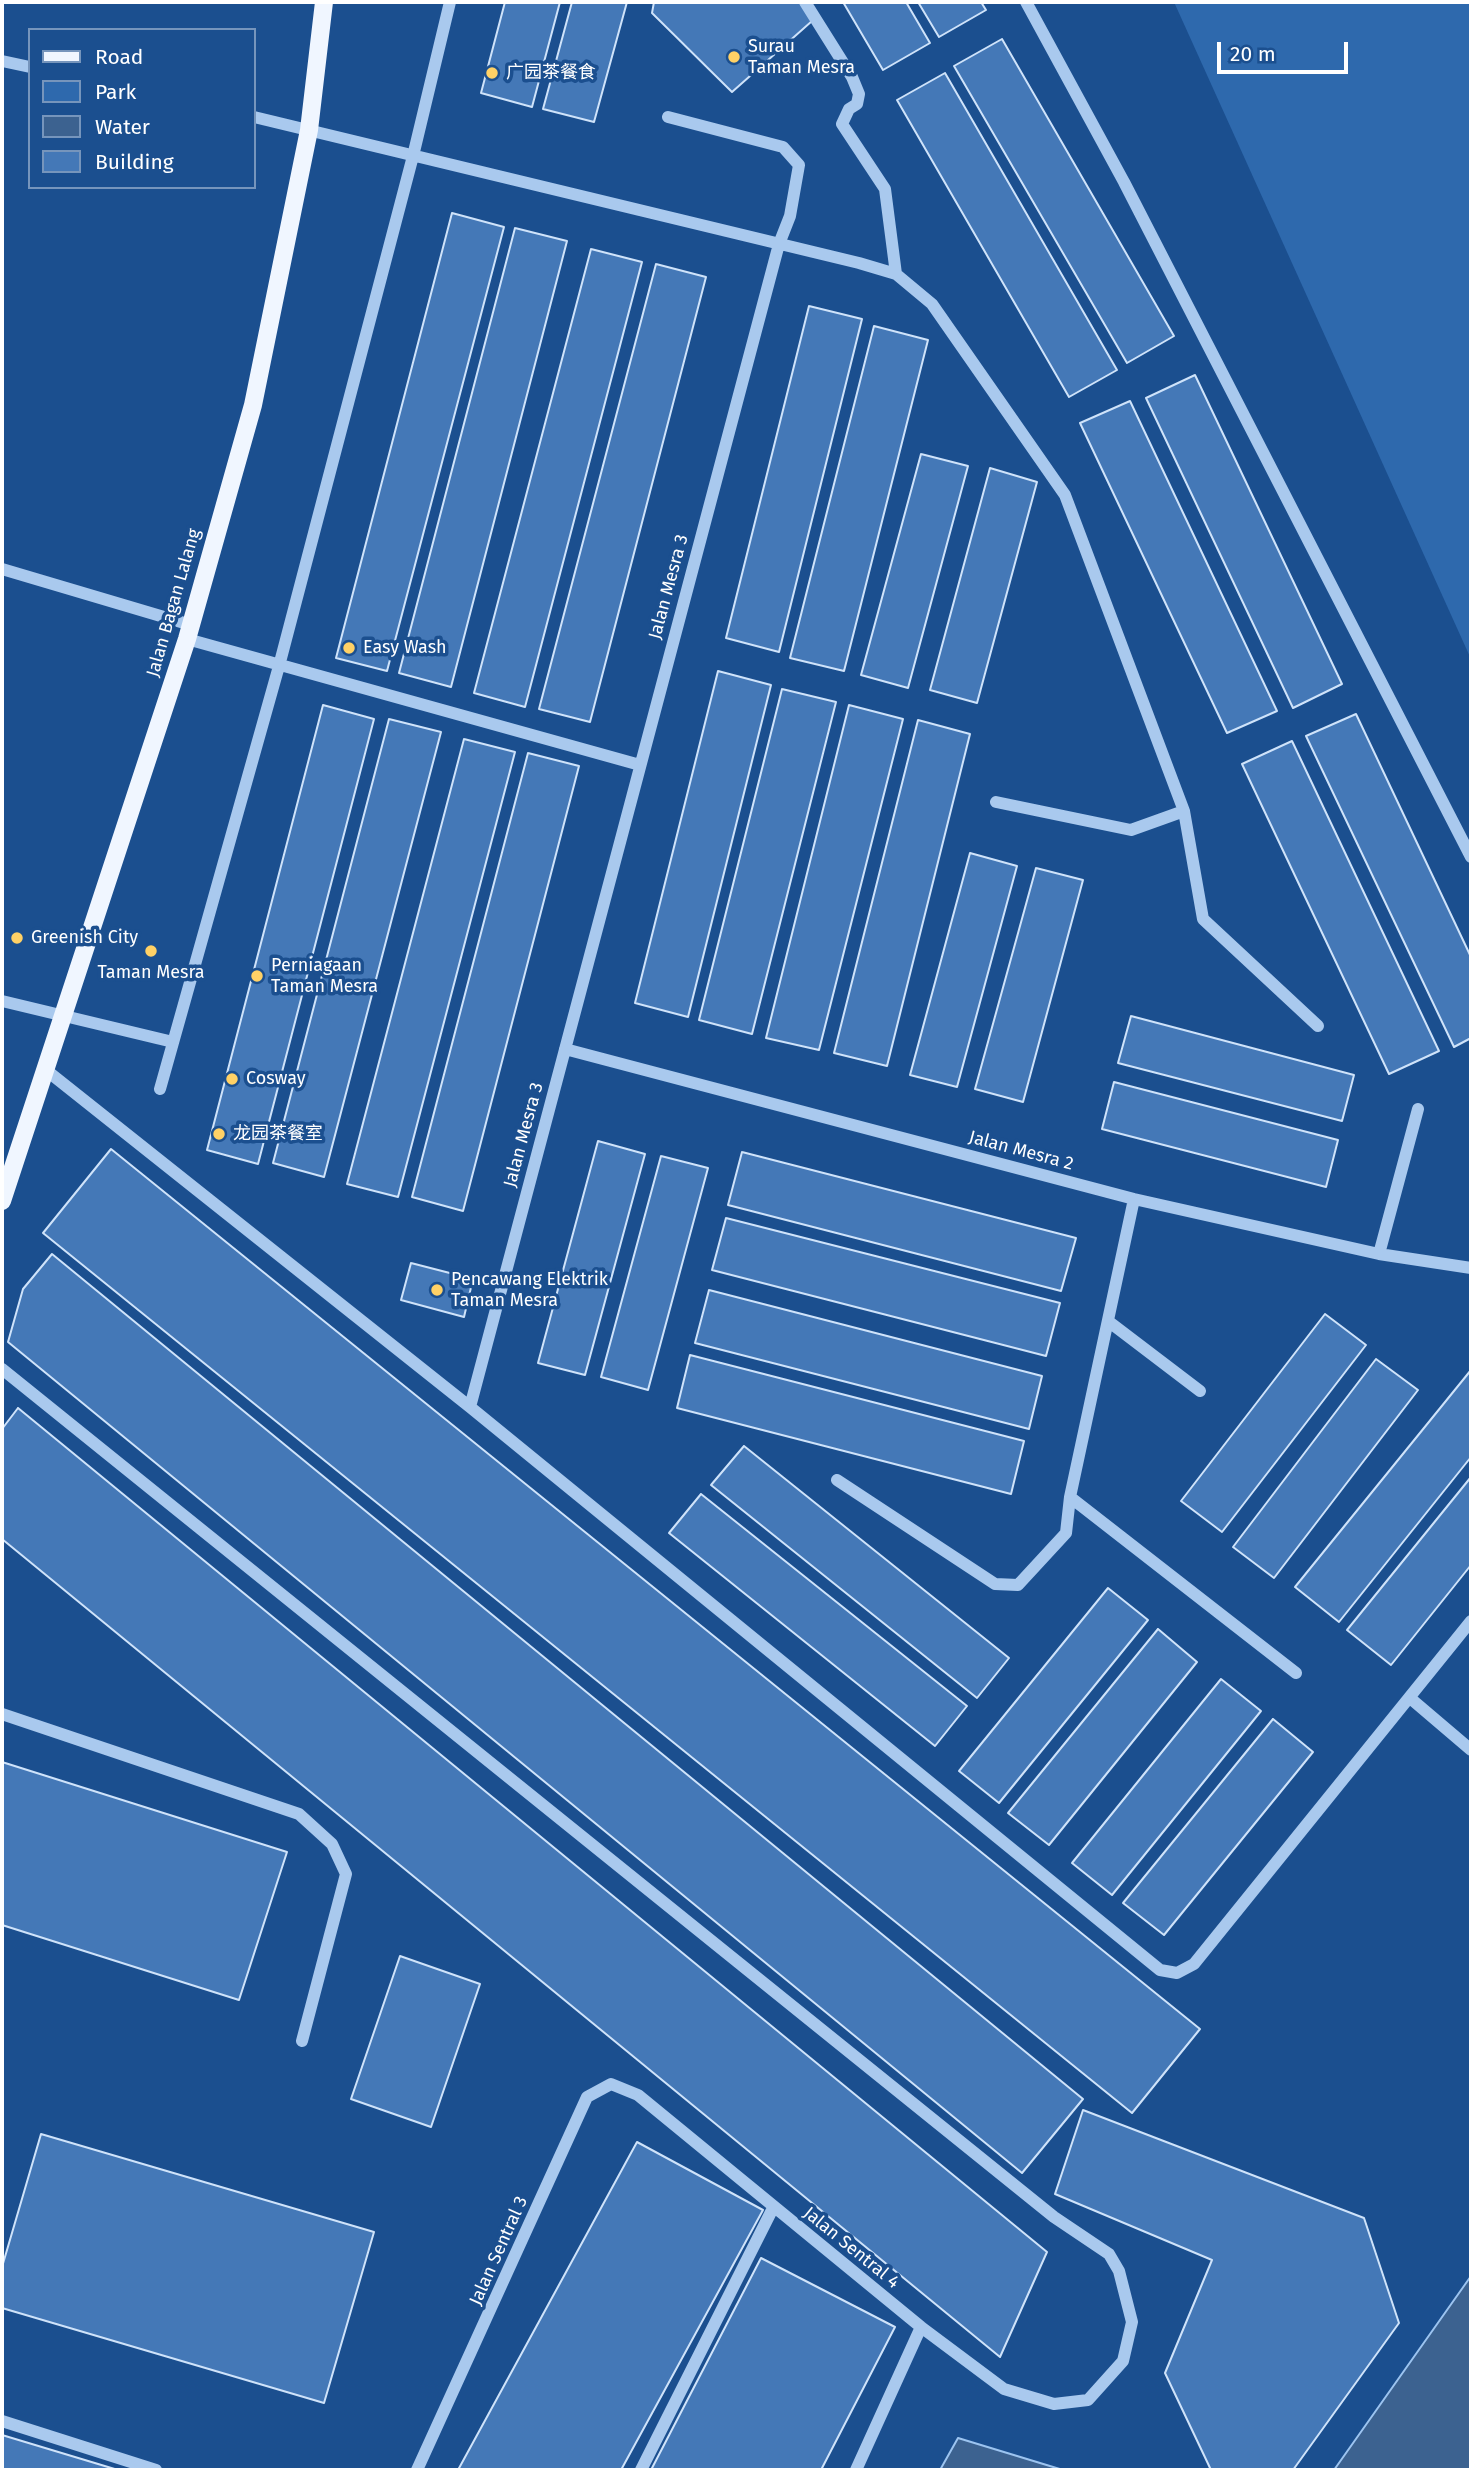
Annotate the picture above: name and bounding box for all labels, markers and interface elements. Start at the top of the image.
legend [28,28,256,189]
scale bar [1221,28,1352,72]
place label: Surau Taman Mesra [748,36,855,78]
text: 20 m [1230,41,1276,67]
text: Road [95,44,143,70]
marker: Surau Taman Mesra [726,49,742,65]
place label: 广园茶餐食 [506,62,596,84]
marker: 广园茶餐食 [484,65,500,81]
text: Park [95,79,136,105]
text: Water [95,114,150,140]
text: Building [95,149,174,175]
street label: Jalan Bagan Lalang [142,526,206,680]
street label: Jalan Mesra 3 [645,532,693,642]
place label: Easy Wash [363,637,447,659]
marker: Easy Wash [341,640,357,656]
place label: Greenish City [31,927,138,949]
marker: Greenish City [9,930,25,946]
marker: Taman Mesra [143,943,159,959]
place label: Perniagaan Taman Mesra [271,955,378,998]
place label: Taman Mesra [97,962,205,984]
marker: Perniagaan Taman Mesra [249,968,265,984]
place label: Cosway [246,1068,306,1090]
marker: Cosway [224,1071,240,1087]
street label: Jalan Mesra 3 [500,1080,548,1190]
place label: 龙园茶餐室 [233,1123,323,1145]
marker: 龙园茶餐室 [211,1126,227,1142]
street label: Jalan Mesra 2 [966,1127,1076,1175]
place label: Pencawang Elektrik Taman Mesra [451,1269,608,1312]
marker: Pencawang Elektrik Taman Mesra [429,1282,445,1298]
street label: Jalan Sentral 3 [465,2193,533,2309]
street label: Jalan Sentral 4 [799,2203,903,2293]

